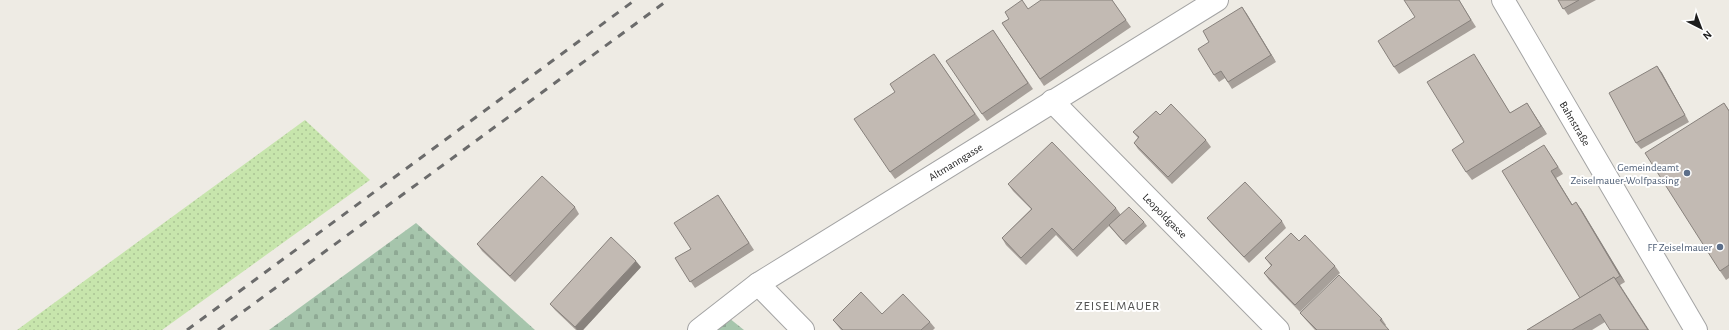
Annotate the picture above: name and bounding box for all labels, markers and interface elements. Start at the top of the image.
north arrow [1681,8,1721,48]
text: N [1701,28,1714,42]
street label: Bahnstraße [1557,99,1592,148]
street label: Altmanngasse [927,141,985,183]
place label: Gemeindeamt Zeiselmauer-Wolfpassing [1570,162,1680,186]
marker: Gemeindeamt Zeiselmauer-Wolfpassing [1682,168,1692,178]
street label: Leopoldgasse [1140,191,1189,240]
place label: FF Zeiselmauer [1647,242,1712,253]
marker: FF Zeiselmauer [1715,242,1725,252]
district label: ZEISELMAUER [1076,300,1160,313]

